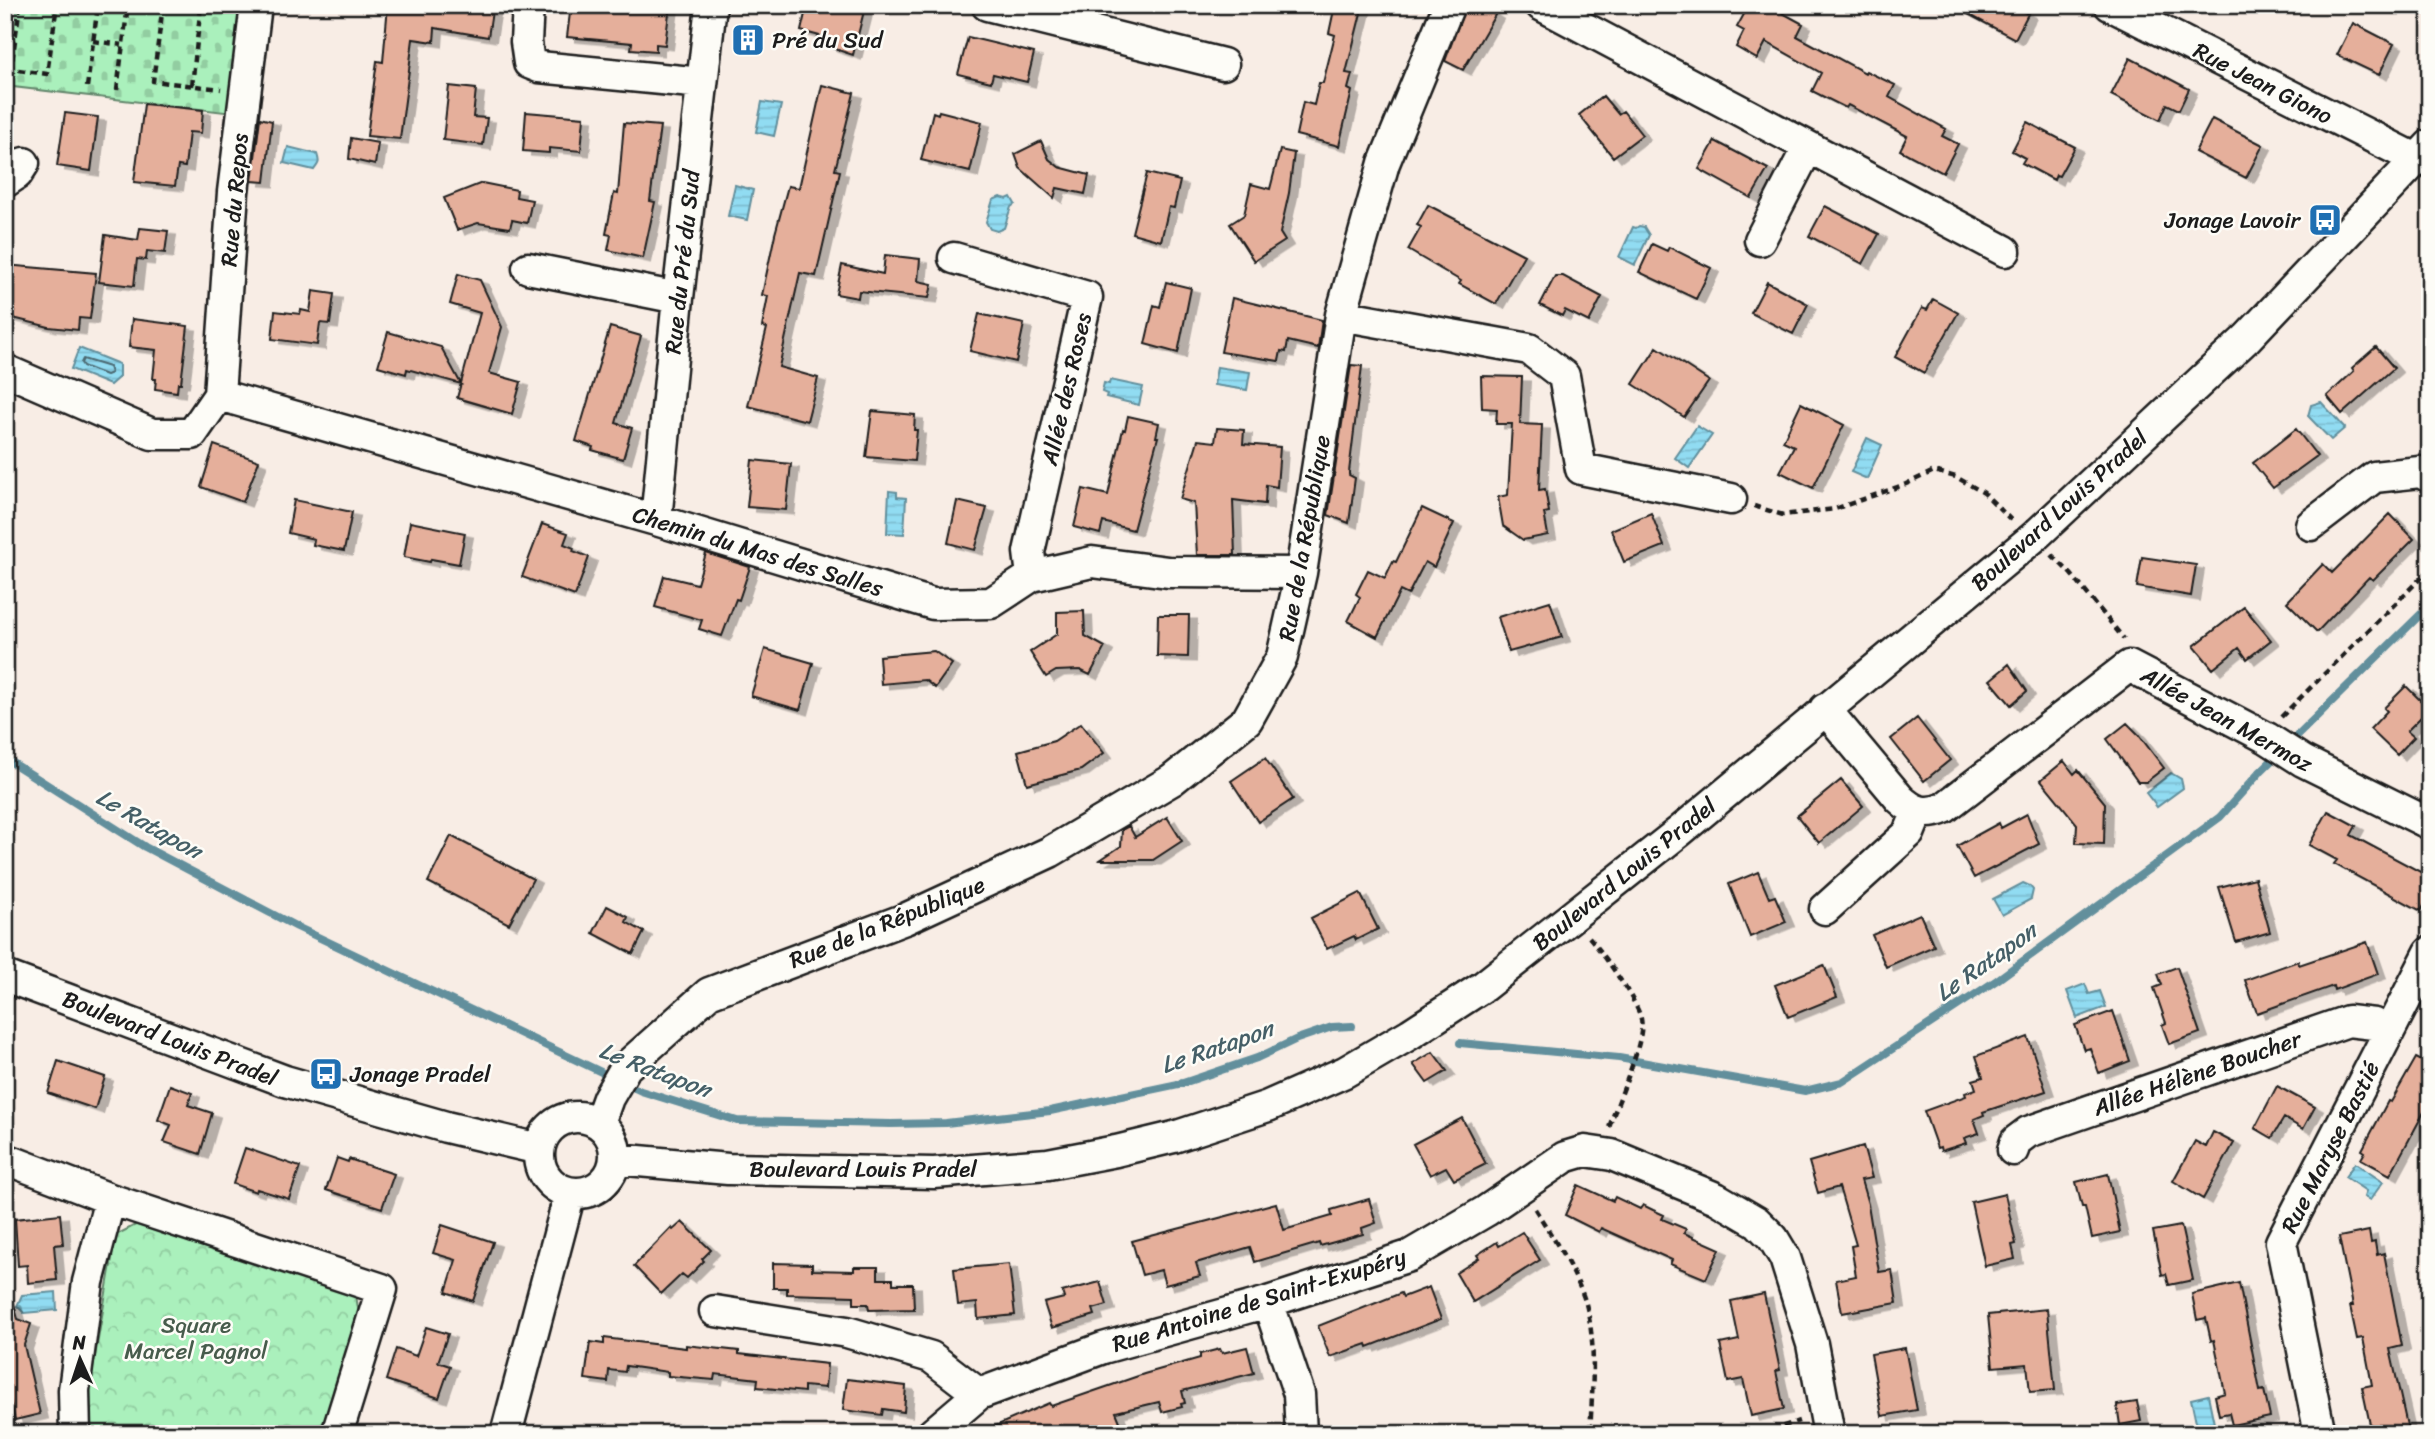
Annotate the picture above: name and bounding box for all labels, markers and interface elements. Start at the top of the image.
place label: Pré du Sud [772,20,884,61]
building icon: Pré du Sud [729,21,767,59]
street label: Rue Jean Giono [2186,31,2340,136]
street label: Rue du Repos [208,131,261,268]
street label: Rue du Pré du Sud [652,166,713,356]
place label: Jonage Lavoir [2164,200,2302,241]
bus stop icon: Jonage Lavoir [2306,201,2344,239]
street label: Allée des Roses [1029,308,1104,470]
street label: Boulevard Louis Pradel [1961,419,2158,602]
street label: Rue de la République [1266,432,1343,644]
street label: Chemin du Mas des Salles [628,494,889,609]
street label: Allée Jean Mermoz [2132,655,2321,784]
water label: Le Ratapon [88,777,213,873]
street label: Boulevard Louis Pradel [1523,787,1726,962]
street label: Rue de la République [783,864,992,981]
water label: Le Ratapon [1926,910,2048,1013]
street label: Boulevard Louis Pradel [56,979,284,1099]
water label: Le Ratapon [1155,1007,1282,1086]
street label: Allée Hélène Boucher [2087,1018,2308,1129]
water label: Le Ratapon [593,1029,720,1112]
place label: Jonage Pradel [349,1054,491,1095]
street label: Rue Maryse Bastié [2269,1054,2392,1241]
bus stop icon: Jonage Pradel [307,1055,345,1093]
street label: Boulevard Louis Pradel [749,1149,977,1190]
street label: Rue Antoine de Saint-Exupéry [1107,1236,1411,1365]
park label: Square Marcel Pagnol [124,1305,268,1372]
north arrow [46,1324,116,1394]
text: N [71,1326,87,1359]

